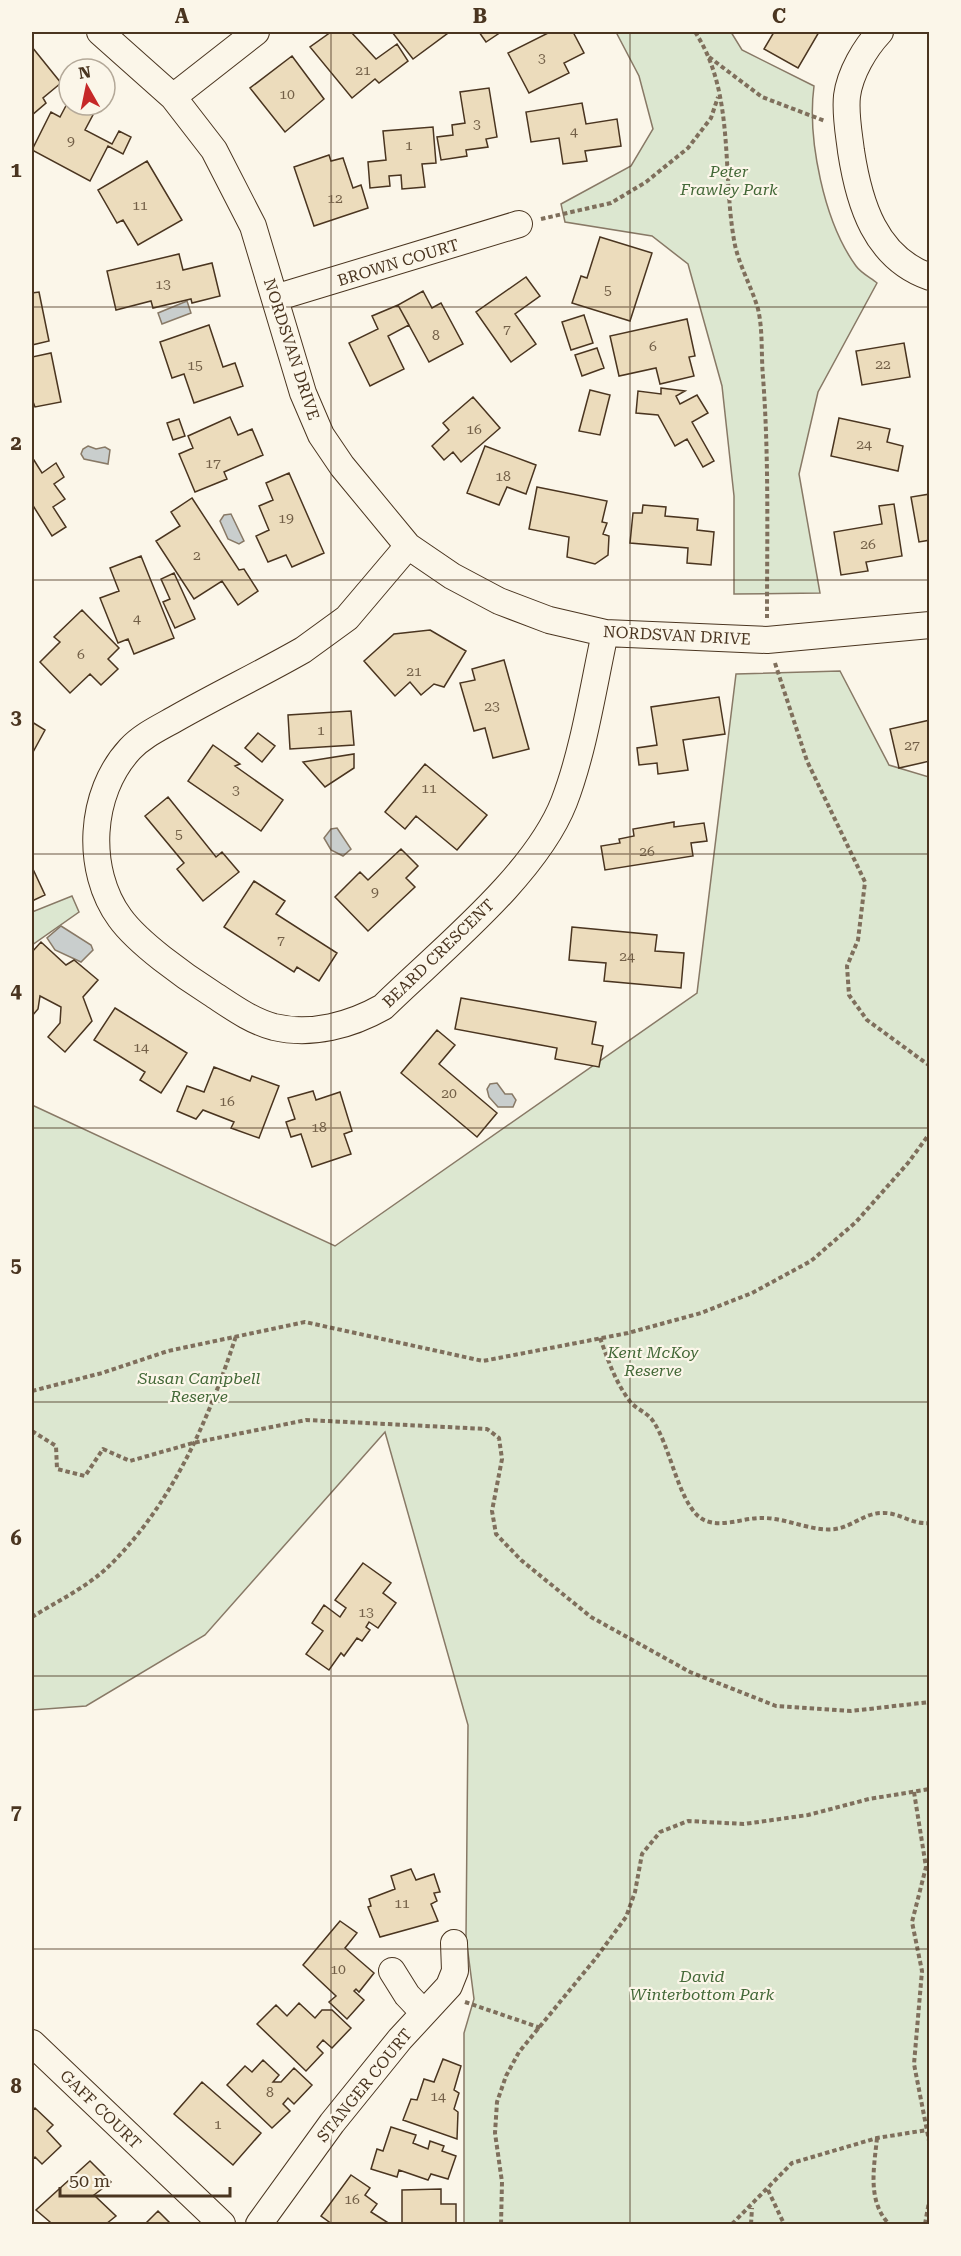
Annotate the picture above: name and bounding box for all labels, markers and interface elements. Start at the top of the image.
text: A [175,4,190,28]
text: B [473,4,487,28]
text: C [772,4,786,28]
house number: 3 [538,50,546,66]
north arrow [57,57,117,117]
text: N [77,62,92,83]
house number: 21 [355,62,371,78]
house number: 10 [279,86,295,102]
house number: 3 [473,116,481,132]
house number: 4 [570,123,578,139]
house number: 9 [67,133,75,149]
house number: 1 [405,137,413,153]
text: 1 [10,158,22,182]
park label: Peter Frawley Park [679,162,778,199]
house number: 12 [327,190,343,206]
house number: 11 [132,197,148,213]
street label: BROWN COURT [335,235,461,290]
house number: 13 [155,276,171,292]
street label: NORDSVAN DRIVE [260,276,323,422]
house number: 5 [604,282,612,298]
house number: 7 [503,321,511,337]
house number: 8 [432,327,440,343]
house number: 6 [649,338,657,354]
house number: 22 [875,356,891,372]
house number: 15 [187,357,203,373]
house number: 16 [466,421,482,437]
text: 2 [10,431,22,455]
house number: 24 [856,436,872,452]
house number: 17 [205,455,221,471]
house number: 18 [495,468,511,484]
house number: 19 [278,510,294,526]
house number: 26 [860,536,876,552]
house number: 2 [193,547,201,563]
house number: 4 [133,610,141,626]
street label: NORDSVAN DRIVE [603,622,751,649]
house number: 6 [77,646,85,662]
house number: 21 [406,663,422,679]
house number: 23 [484,698,500,714]
text: 3 [10,705,22,729]
house number: 1 [317,722,325,738]
house number: 27 [904,737,920,753]
house number: 11 [421,780,437,796]
house number: 3 [232,782,240,798]
house number: 5 [175,826,183,842]
house number: 26 [639,843,655,859]
house number: 9 [371,884,379,900]
street label: BEARD CRESCENT [379,895,498,1011]
house number: 7 [277,932,285,948]
house number: 24 [619,948,635,964]
text: 4 [10,979,22,1003]
house number: 14 [133,1039,149,1055]
house number: 20 [441,1085,457,1101]
house number: 16 [219,1093,235,1109]
house number: 18 [311,1119,327,1135]
text: 5 [10,1253,22,1277]
park label: Kent McKoy Reserve [607,1343,699,1380]
park label: Susan Campbell Reserve [137,1369,260,1406]
text: 6 [10,1526,22,1550]
house number: 13 [358,1604,374,1620]
text: 7 [10,1800,22,1824]
house number: 11 [394,1895,410,1911]
house number: 10 [330,1961,346,1977]
park label: David Winterbottom Park [630,1967,775,2004]
street label: STANGER COURT [313,2025,416,2146]
street label: GAFF COURT [56,2066,145,2153]
text: 8 [10,2074,22,2098]
house number: 8 [266,2084,274,2100]
house number: 14 [430,2088,446,2104]
house number: 1 [214,2116,222,2132]
scale bar [60,2160,230,2198]
text: 50 m [69,2170,110,2191]
house number: 16 [344,2191,360,2207]

